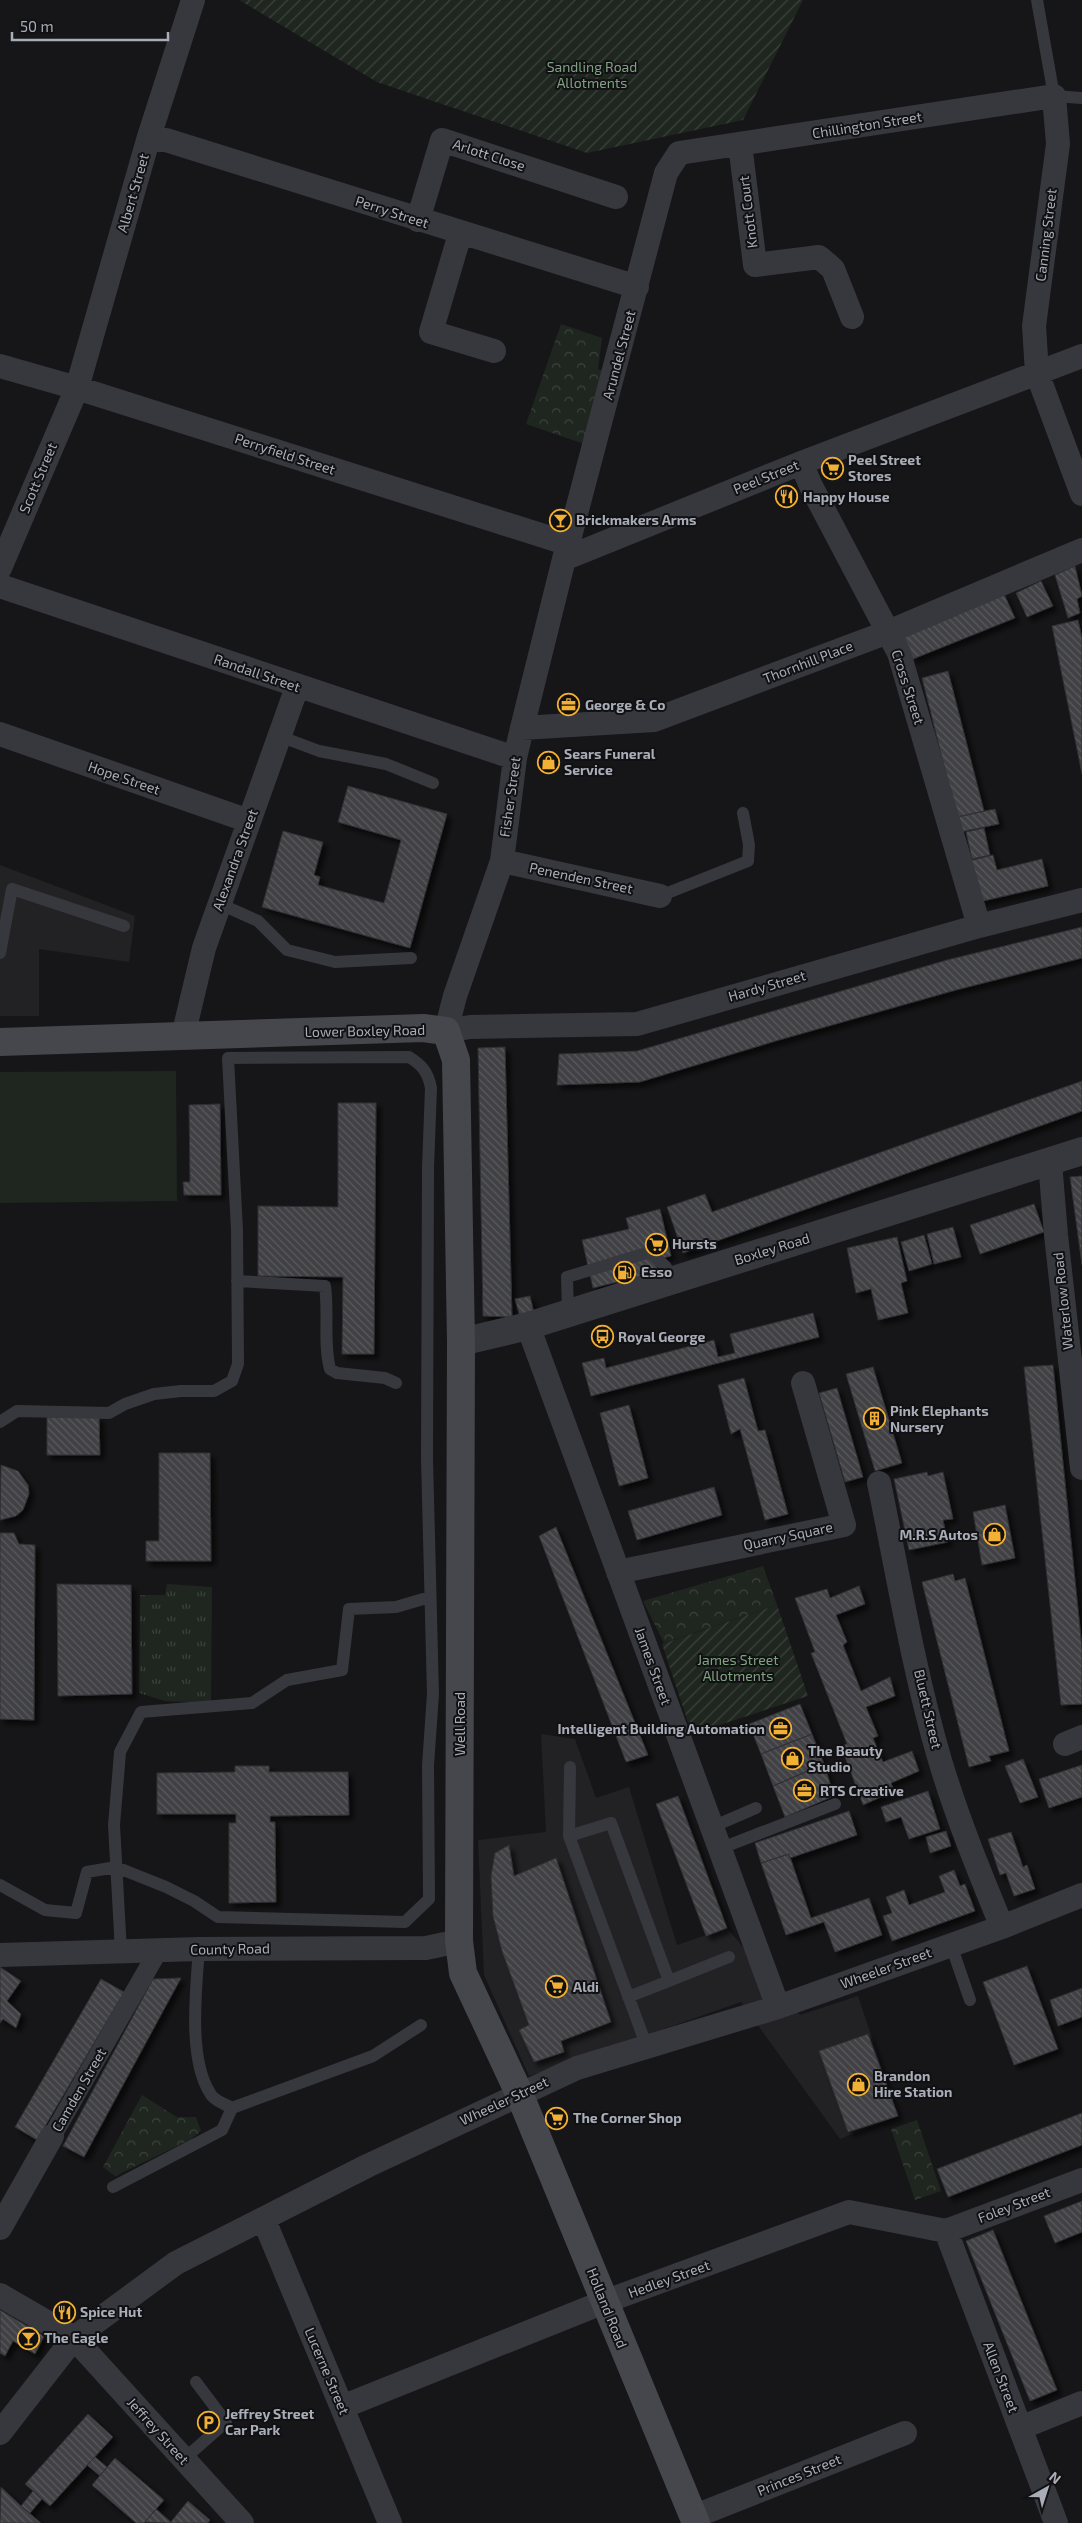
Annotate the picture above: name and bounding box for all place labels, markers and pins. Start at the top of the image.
place label: Peel Street Stores [848,451,921,484]
supermarket icon: Peel Street Stores [820,456,844,480]
restaurant icon: Happy House [775,485,799,509]
place label: Happy House [803,488,890,505]
bar icon: Brickmakers Arms [548,508,572,532]
place label: Brickmakers Arms [576,511,697,528]
office icon: George & Co [557,693,581,717]
place label: George & Co [585,696,665,713]
place label: Sears Funeral Service [564,745,656,778]
shop icon: Sears Funeral Service [536,750,560,774]
supermarket icon: Hursts [644,1232,668,1256]
place label: Hursts [672,1235,717,1252]
fuel station icon: Esso [613,1260,637,1284]
place label: Esso [641,1263,672,1280]
bus stop icon: Royal George [590,1325,614,1349]
place label: Royal George [618,1328,705,1345]
place label: Pink Elephants Nursery [890,1402,989,1435]
building icon: Pink Elephants Nursery [862,1407,886,1431]
shop icon: M.R.S Autos [982,1523,1006,1547]
place label: M.R.S Autos [900,1526,978,1543]
office icon: Intelligent Building Automation [769,1717,793,1741]
place label: Intelligent Building Automation [557,1720,765,1737]
place label: The Beauty Studio [808,1742,883,1775]
shop icon: The Beauty Studio [780,1747,804,1771]
office icon: RTS Creative [792,1779,816,1803]
place label: RTS Creative [820,1782,904,1799]
supermarket icon: Aldi [545,1975,569,1999]
place label: Aldi [573,1978,599,1995]
place label: Brandon Hire Station [874,2067,952,2100]
shop icon: Brandon Hire Station [846,2072,870,2096]
supermarket icon: The Corner Shop [545,2106,569,2130]
place label: The Corner Shop [573,2109,682,2126]
restaurant icon: Spice Hut [52,2300,76,2324]
place label: Spice Hut [80,2303,142,2320]
bar icon: The Eagle [16,2326,40,2350]
place label: The Eagle [44,2329,109,2346]
place label: Jeffrey Street Car Park [225,2405,315,2438]
parking icon: Jeffrey Street Car Park [197,2410,221,2434]

